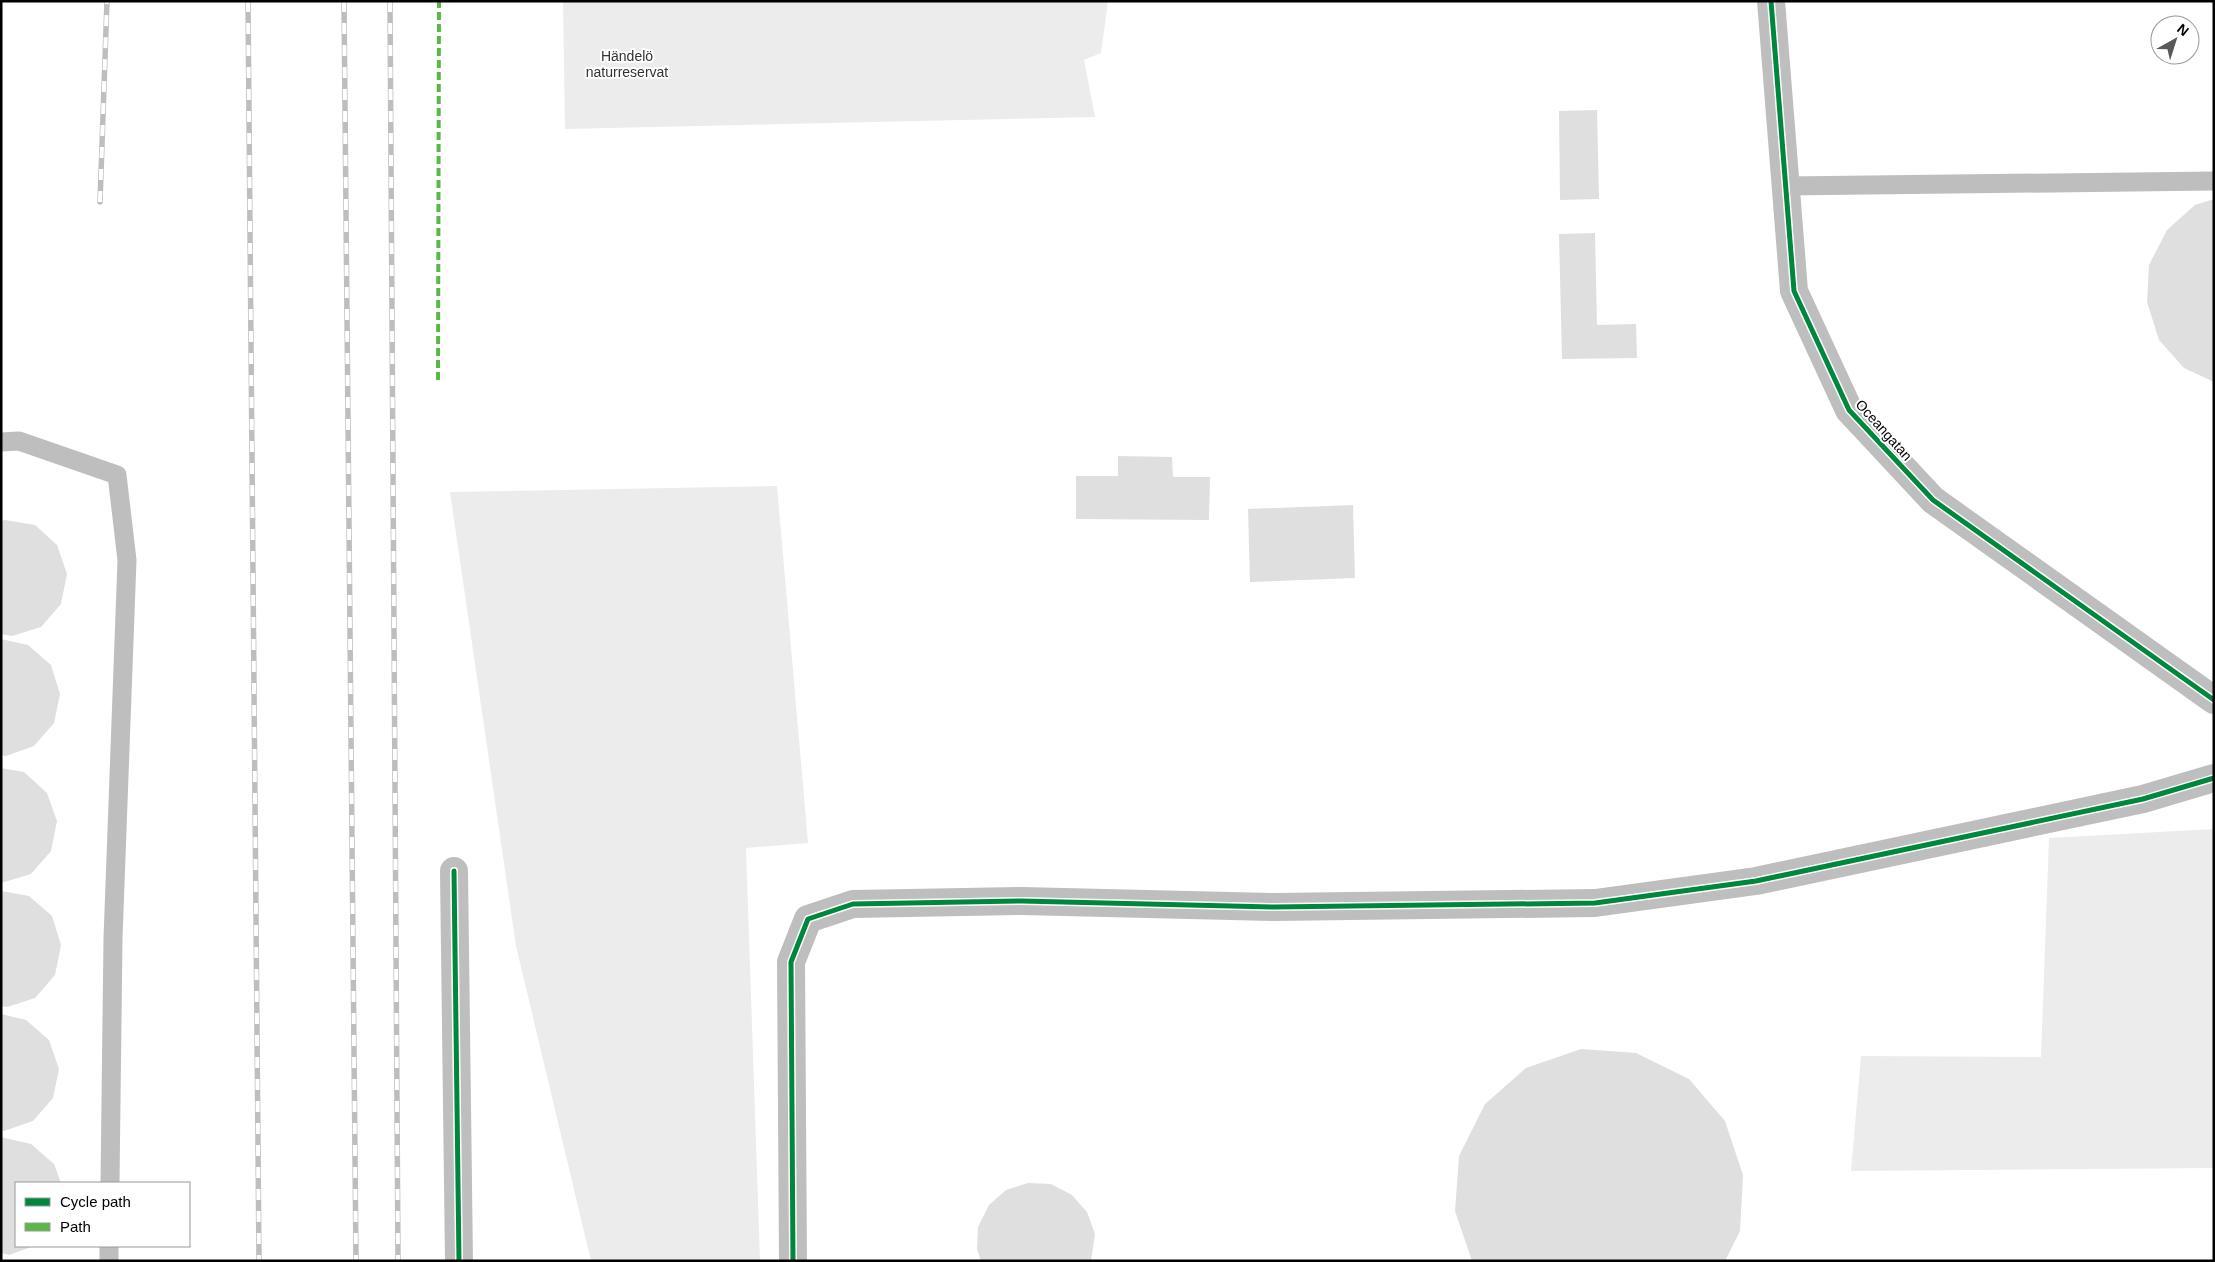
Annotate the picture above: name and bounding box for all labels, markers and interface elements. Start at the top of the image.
north arrow [2150,15,2200,65]
text: N [2174,20,2192,39]
park label: Händelö naturreservat [586,48,668,80]
street label: Oceangatan [1853,396,1915,464]
legend [15,1182,190,1247]
text: Cycle path [60,1193,131,1210]
text: Path [60,1218,91,1235]

